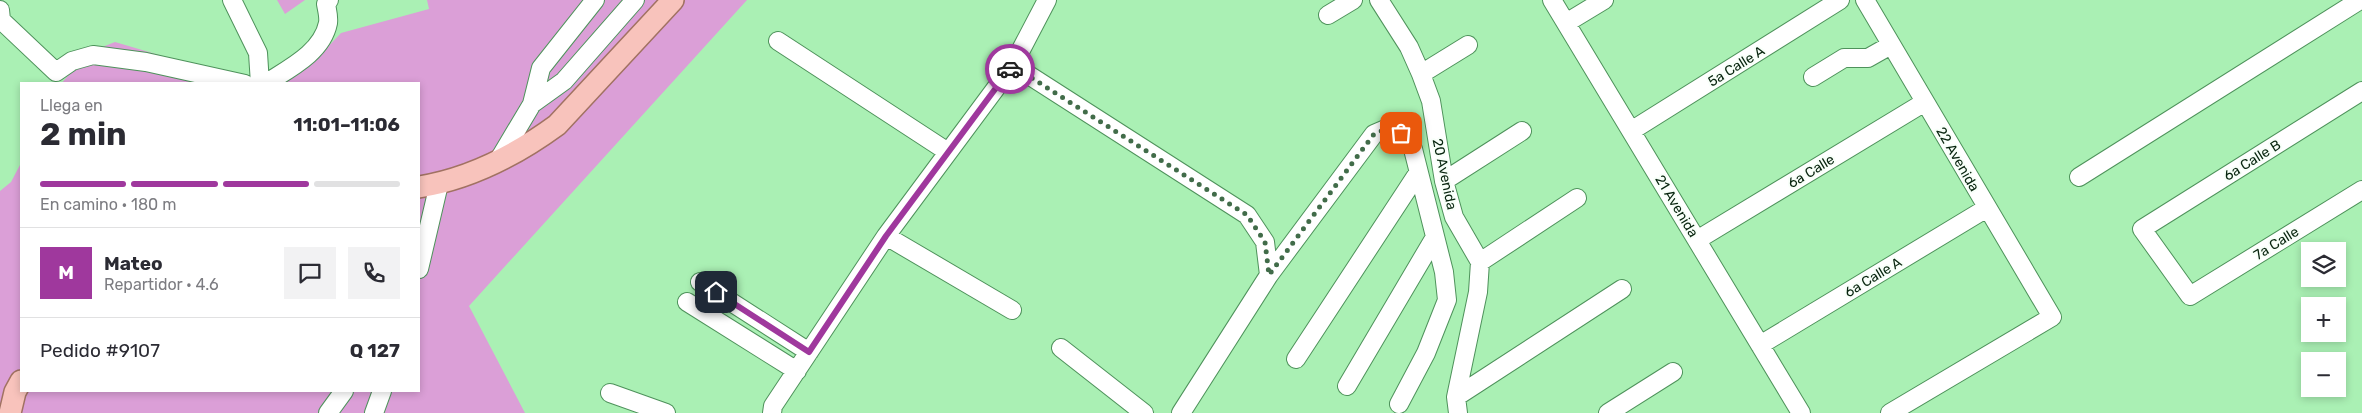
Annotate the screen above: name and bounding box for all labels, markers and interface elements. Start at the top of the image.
street label: 5a Calle A [1705,42,1768,90]
courier [985,44,1035,94]
icon: car [996,55,1024,83]
text: Llega en [40,96,103,115]
pin [1380,112,1422,154]
text: 11:01–11:06 [293,113,400,136]
text: 2 min [40,115,127,153]
icon: bag [1387,119,1415,147]
street label: 22 Avenida [1932,124,1983,195]
street label: 6a Calle B [2221,136,2284,185]
street label: 20 Avenida [1429,137,1460,211]
street label: 6a Calle [1785,151,1838,192]
street label: 21 Avenida [1651,172,1702,240]
text: En camino · 180 m [40,195,176,214]
street label: 7a Calle [2251,223,2302,264]
map controls [2301,242,2346,397]
button: layers [2301,242,2346,287]
button: chat [284,247,336,299]
button: phone [348,247,400,299]
text: Mateo [104,252,163,275]
street label: 6a Calle A [1842,253,1905,301]
text: M [58,261,74,284]
pin [695,271,737,313]
text: Repartidor · 4.6 [104,275,219,294]
icon: home [702,278,730,306]
button: + [2301,297,2346,342]
text: Pedido #9107 [40,339,160,362]
text: Q 127 [350,339,400,362]
button: − [2301,352,2346,397]

